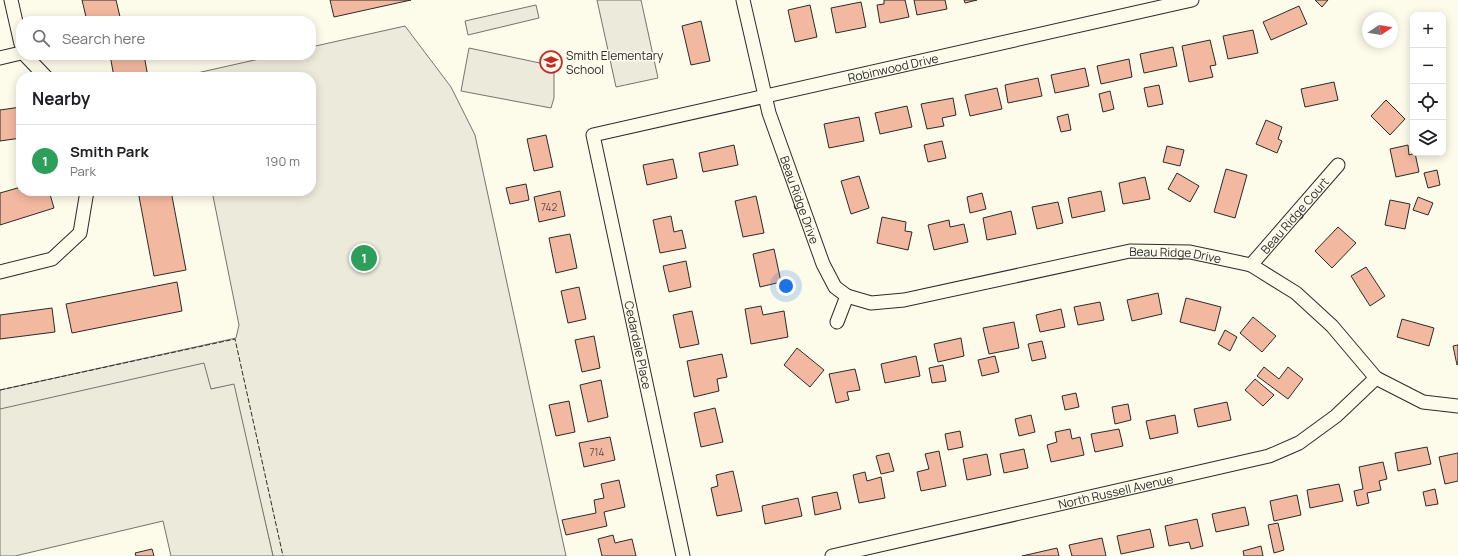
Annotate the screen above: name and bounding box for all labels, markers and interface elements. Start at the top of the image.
north arrow [1362,12,1398,48]
map controls [1410,12,1446,156]
button: + [1410,12,1446,48]
search box [16,16,316,60]
icon: search [30,27,52,49]
text: Search here [62,28,145,49]
place label: Smith Elementary School [566,47,664,78]
button: − [1410,48,1446,84]
school or university icon: Smith Elementary School [538,49,564,75]
street label: Robinwood Drive [846,49,940,86]
button: locate [1410,84,1446,120]
text: Nearby [32,87,90,110]
button: layers [1410,120,1446,156]
text: Smith Park [70,141,149,162]
text: 1 [42,152,48,170]
text: 190 m [265,152,300,170]
street label: Beau Ridge Drive [776,153,824,246]
text: Park [70,162,96,180]
street label: Beau Ridge Court [1256,173,1333,257]
house number: 742 [541,200,557,214]
street label: Beau Ridge Drive [1129,242,1223,267]
pin: 1 [351,243,377,273]
your location [776,276,796,296]
street label: Cedardale Place [620,299,656,391]
house number: 714 [590,445,605,459]
street label: North Russell Avenue [1056,470,1175,512]

